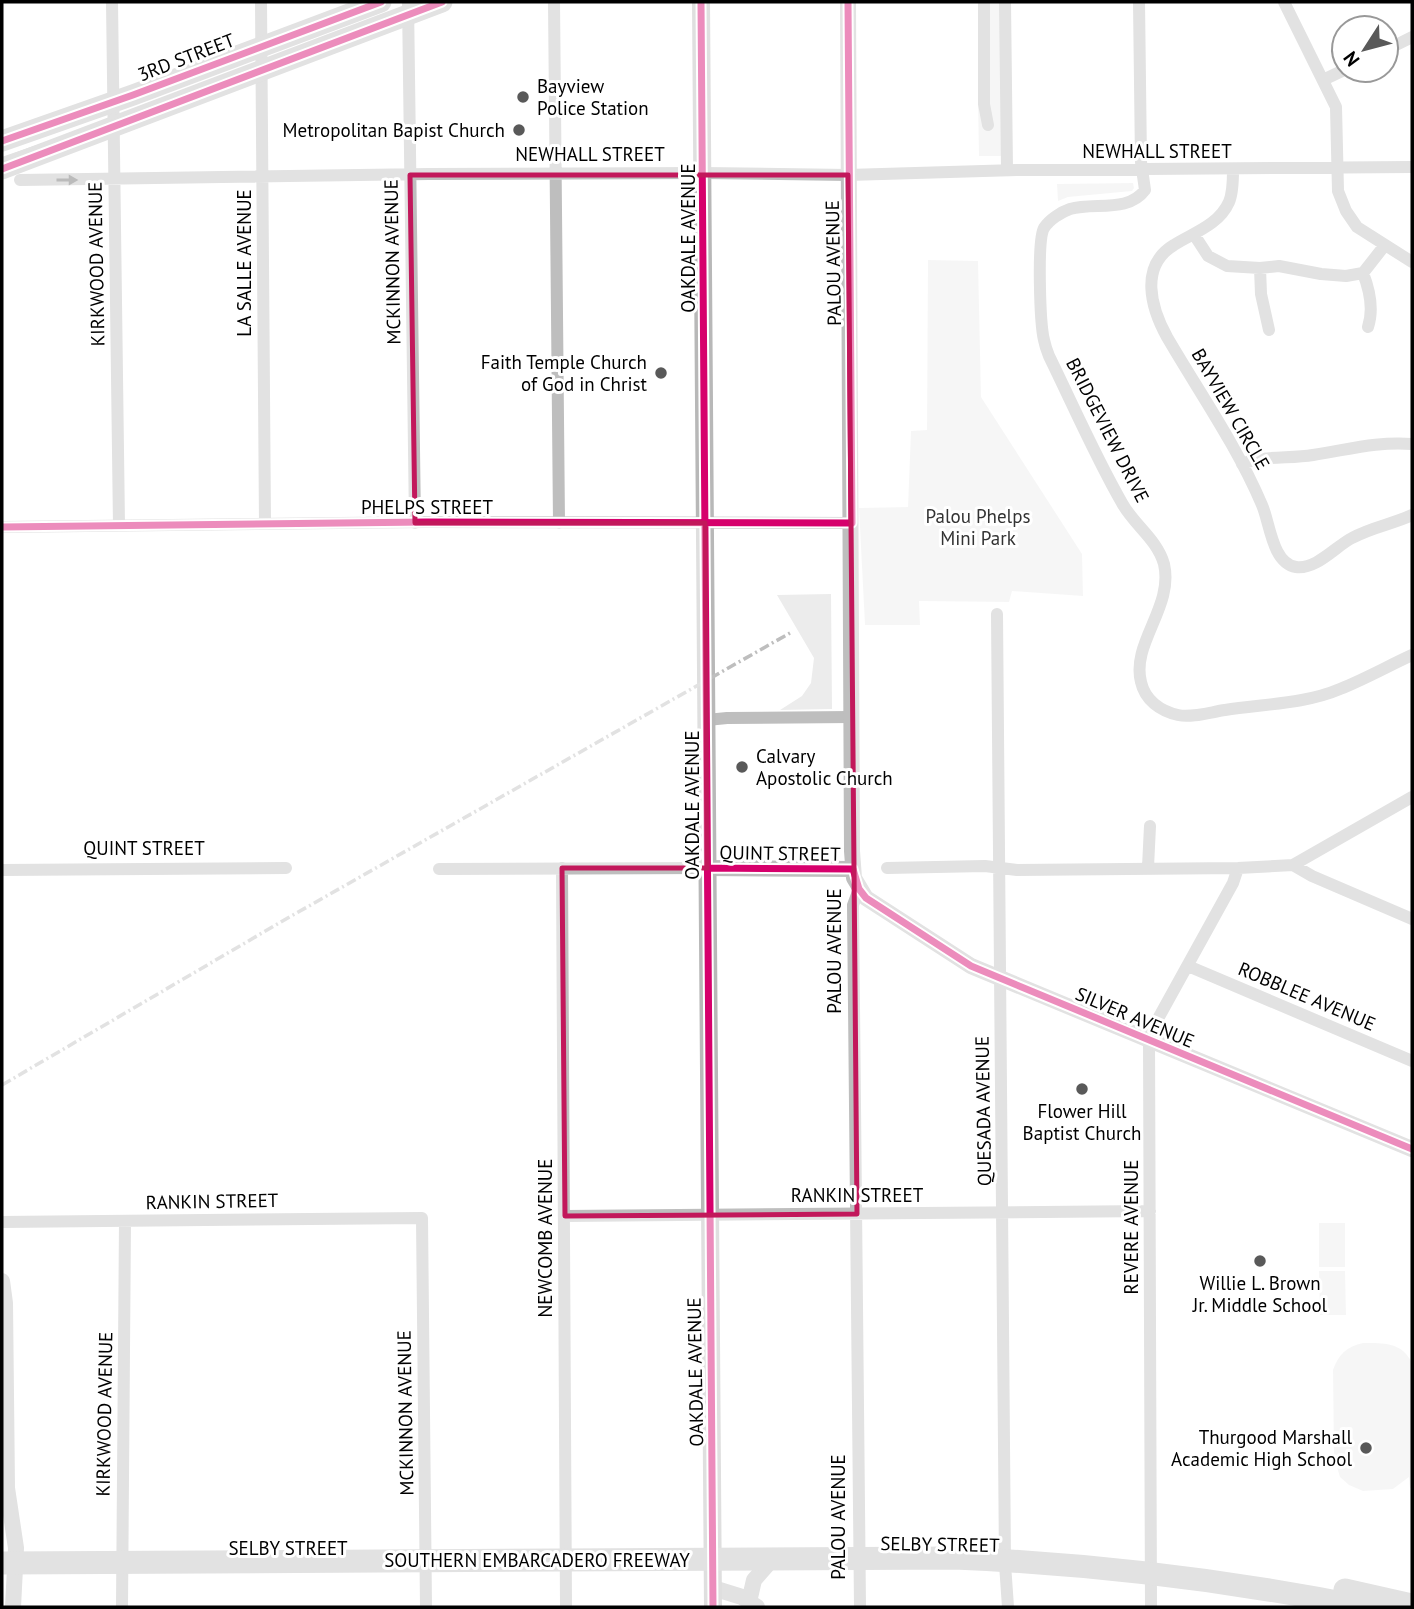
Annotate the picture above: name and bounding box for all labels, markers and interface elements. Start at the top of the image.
north arrow [1330,14,1400,84]
street label: 3RD STREET [134,27,238,86]
text: N [1338,47,1365,71]
place label: Bayview Police Station [537,74,649,120]
marker: Bayview Police Station [515,89,531,105]
place label: Metropolitan Bapist Church [282,118,505,142]
marker: Metropolitan Bapist Church [511,122,527,138]
street label: NEWHALL STREET [1082,139,1232,163]
street label: NEWHALL STREET [515,142,665,166]
street label: OAKDALE AVENUE [676,163,700,313]
one-way arrow [56,174,78,185]
street label: MCKINNON AVENUE [379,179,405,345]
street label: KIRKWOOD AVENUE [83,181,109,347]
street label: LA SALLE AVENUE [232,189,256,337]
street label: PALOU AVENUE [820,200,846,326]
street label: BAYVIEW CIRCLE [1187,344,1275,474]
place label: Faith Temple Church of God in Christ [481,350,648,396]
street label: BRIDGEVIEW DRIVE [1061,354,1155,506]
marker: Faith Temple Church of God in Christ [653,365,669,381]
street label: PHELPS STREET [361,495,493,519]
park label: Palou Phelps Mini Park [926,504,1030,550]
street label: OAKDALE AVENUE [680,730,704,880]
place label: Calvary Apostolic Church [756,744,893,790]
marker: Calvary Apostolic Church [734,759,750,775]
street label: QUINT STREET [83,836,205,860]
street label: QUINT STREET [719,840,841,866]
street label: PALOU AVENUE [822,888,846,1014]
street label: ROBBLEE AVENUE [1235,956,1379,1036]
street label: SILVER AVENUE [1072,981,1198,1053]
street label: QUESADA AVENUE [970,1036,996,1186]
marker: Flower Hill Baptist Church [1074,1081,1090,1097]
place label: Flower Hill Baptist Church [1023,1099,1141,1145]
street label: NEWCOMB AVENUE [533,1159,557,1317]
street label: REVERE AVENUE [1119,1159,1143,1295]
street label: RANKIN STREET [791,1183,924,1207]
street label: RANKIN STREET [146,1188,279,1214]
marker: Willie L. Brown Jr. Middle School [1252,1253,1268,1269]
place label: Willie L. Brown Jr. Middle School [1192,1271,1328,1317]
street label: OAKDALE AVENUE [682,1297,708,1447]
street label: MCKINNON AVENUE [392,1330,418,1496]
street label: KIRKWOOD AVENUE [91,1331,117,1497]
place label: Thurgood Marshall Academic High School [1171,1425,1352,1471]
marker: Thurgood Marshall Academic High School [1358,1440,1374,1456]
street label: PALOU AVENUE [826,1454,850,1580]
street label: SELBY STREET [880,1531,1000,1557]
street label: SELBY STREET [228,1536,348,1560]
street label: SOUTHERN EMBARCADERO FREEWAY [384,1548,690,1572]

